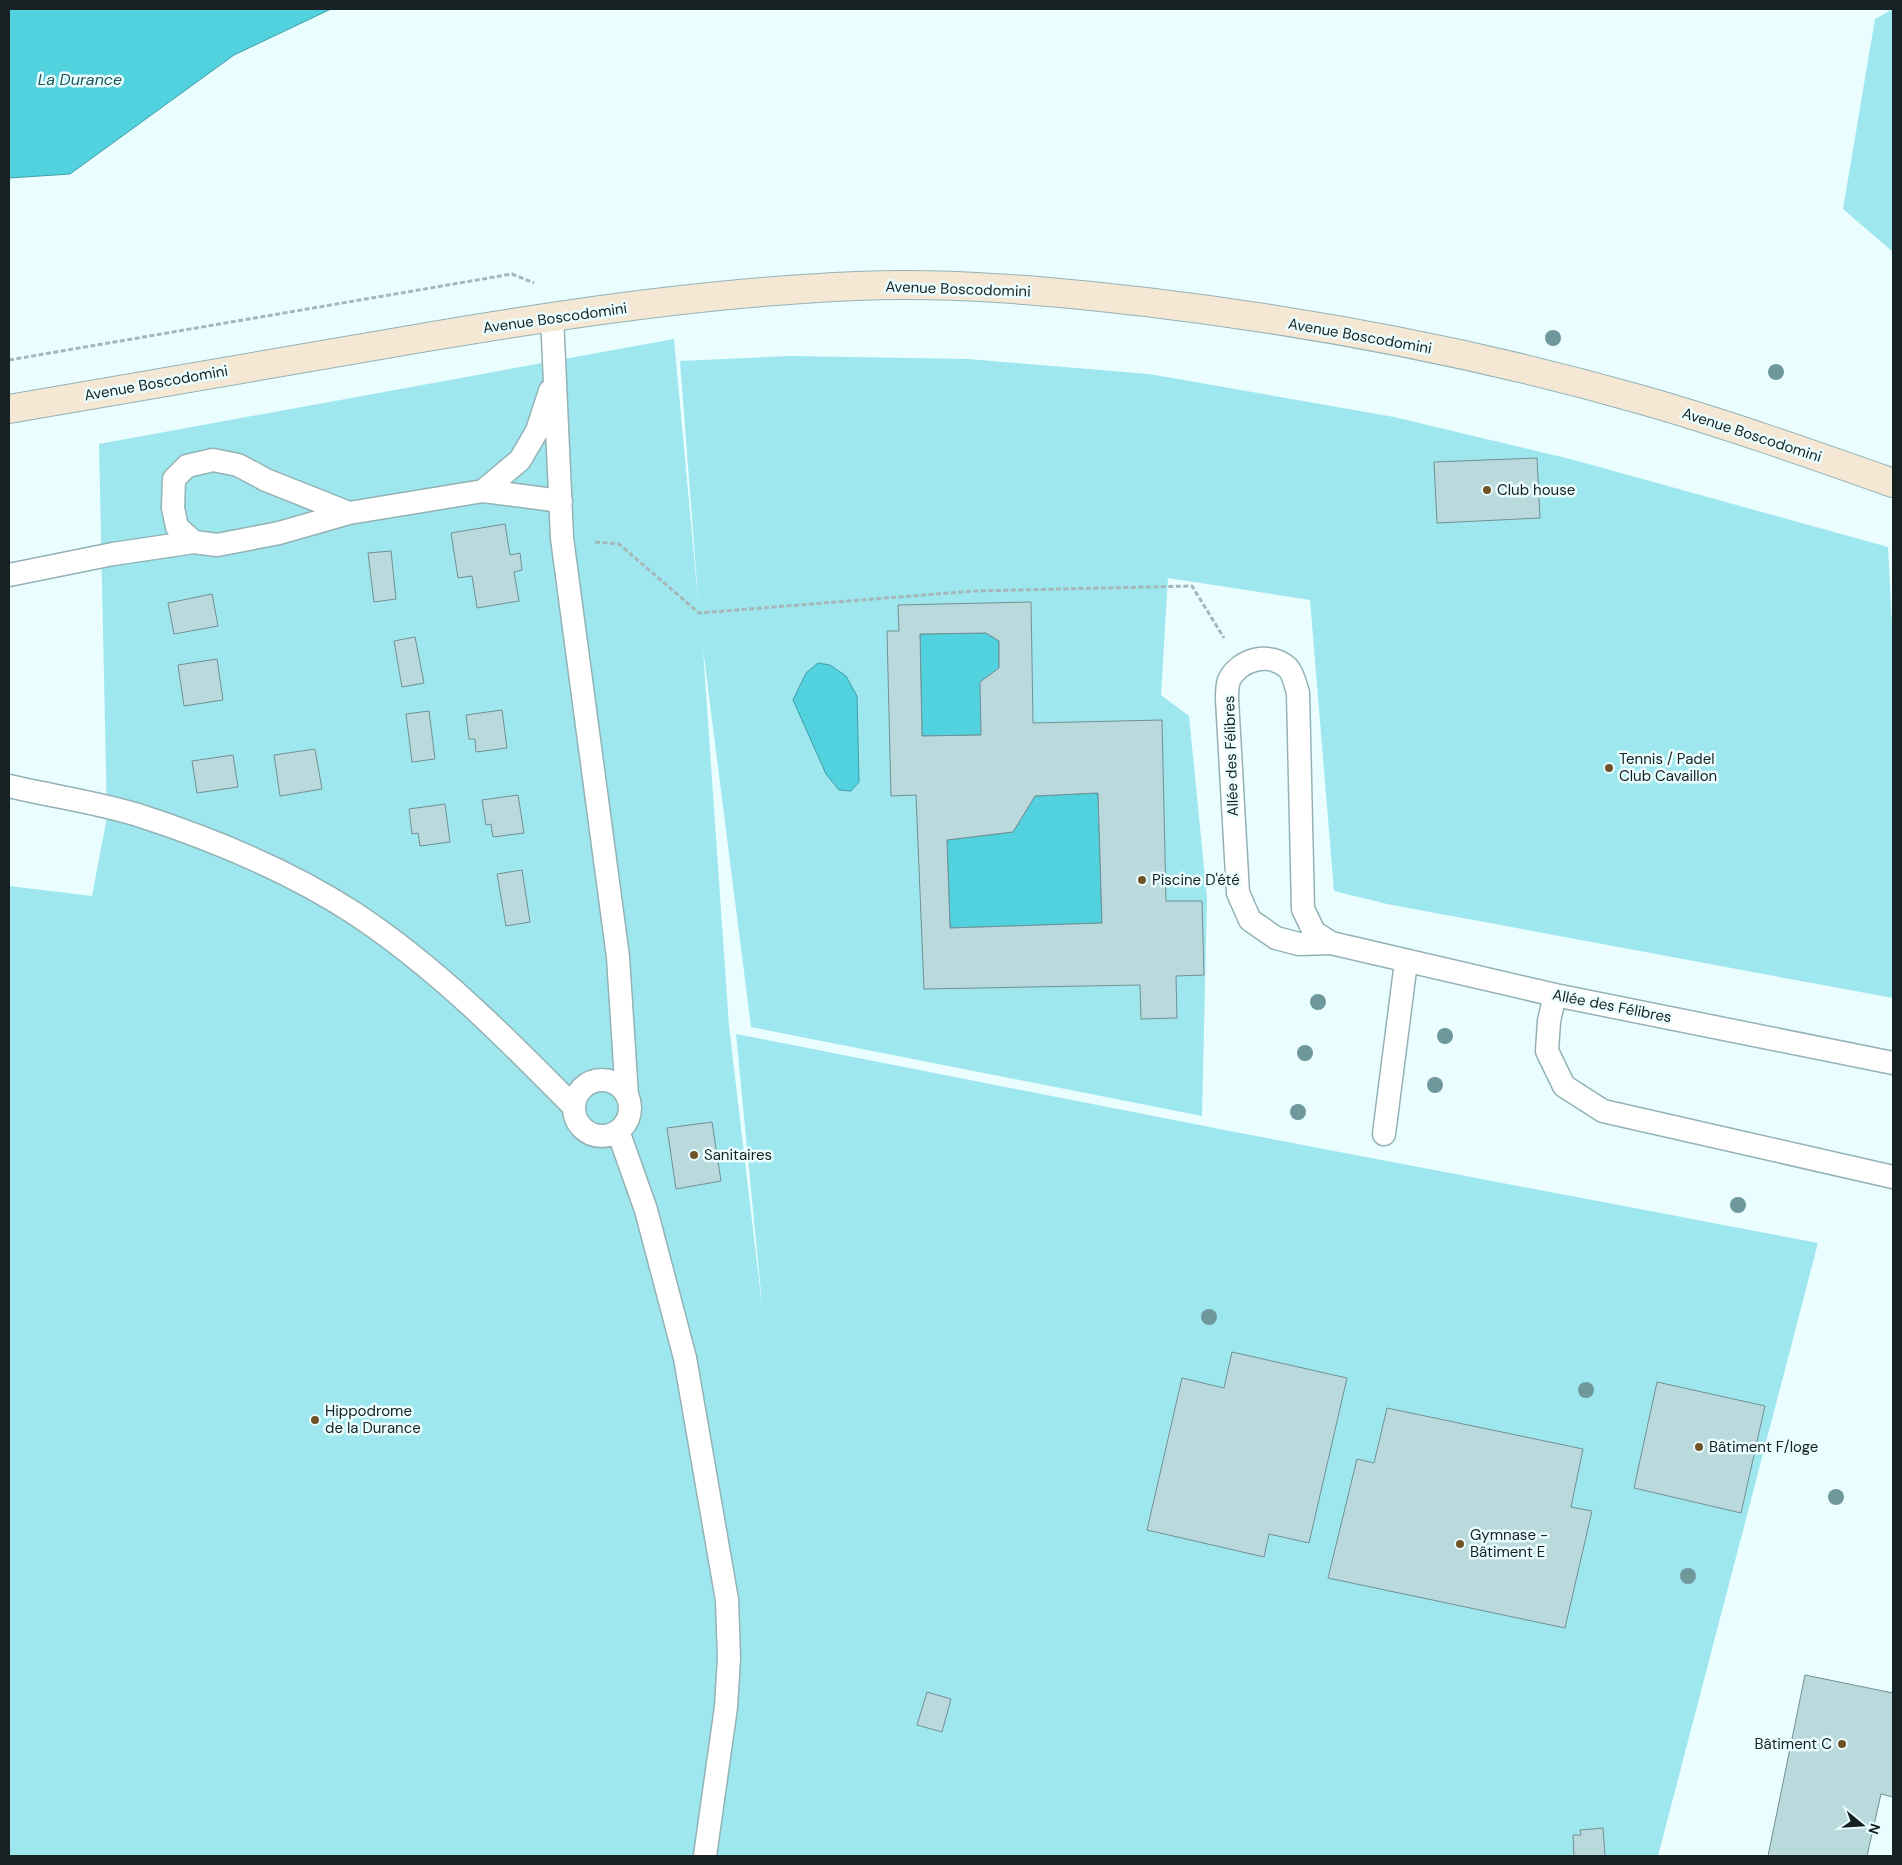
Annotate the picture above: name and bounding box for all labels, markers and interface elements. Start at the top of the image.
water label: La Durance [38,69,122,90]
street label: Avenue Boscodomini [885,276,1031,302]
street label: Avenue Boscodomini [482,298,628,338]
street label: Avenue Boscodomini [1287,314,1433,358]
street label: Avenue Boscodomini [83,361,229,405]
street label: Avenue Boscodomini [1680,403,1824,467]
place label: Club house [1497,480,1575,500]
marker: Club house [1481,484,1493,496]
street label: Allée des Félibres [1219,695,1243,817]
place label: Tennis / Padel Club Cavaillon [1619,749,1717,786]
marker: Tennis / Padel Club Cavaillon [1603,762,1615,774]
place label: Piscine D'été [1152,870,1240,890]
marker: Piscine D'été [1136,874,1148,886]
street label: Allée des Félibres [1551,985,1673,1027]
place label: Sanitaires [704,1145,772,1165]
marker: Sanitaires [688,1149,700,1161]
place label: Hippodrome de la Durance [325,1401,421,1438]
marker: Hippodrome de la Durance [309,1414,321,1426]
place label: Bâtiment F/loge [1709,1437,1818,1457]
marker: Bâtiment F/loge [1693,1441,1705,1453]
place label: Gymnase - Bâtiment E [1470,1525,1548,1562]
marker: Gymnase - Bâtiment E [1454,1538,1466,1550]
place label: Bâtiment C [1754,1734,1832,1754]
marker: Bâtiment C [1836,1738,1848,1750]
north arrow [1837,1800,1887,1850]
text: N [1864,1821,1885,1837]

